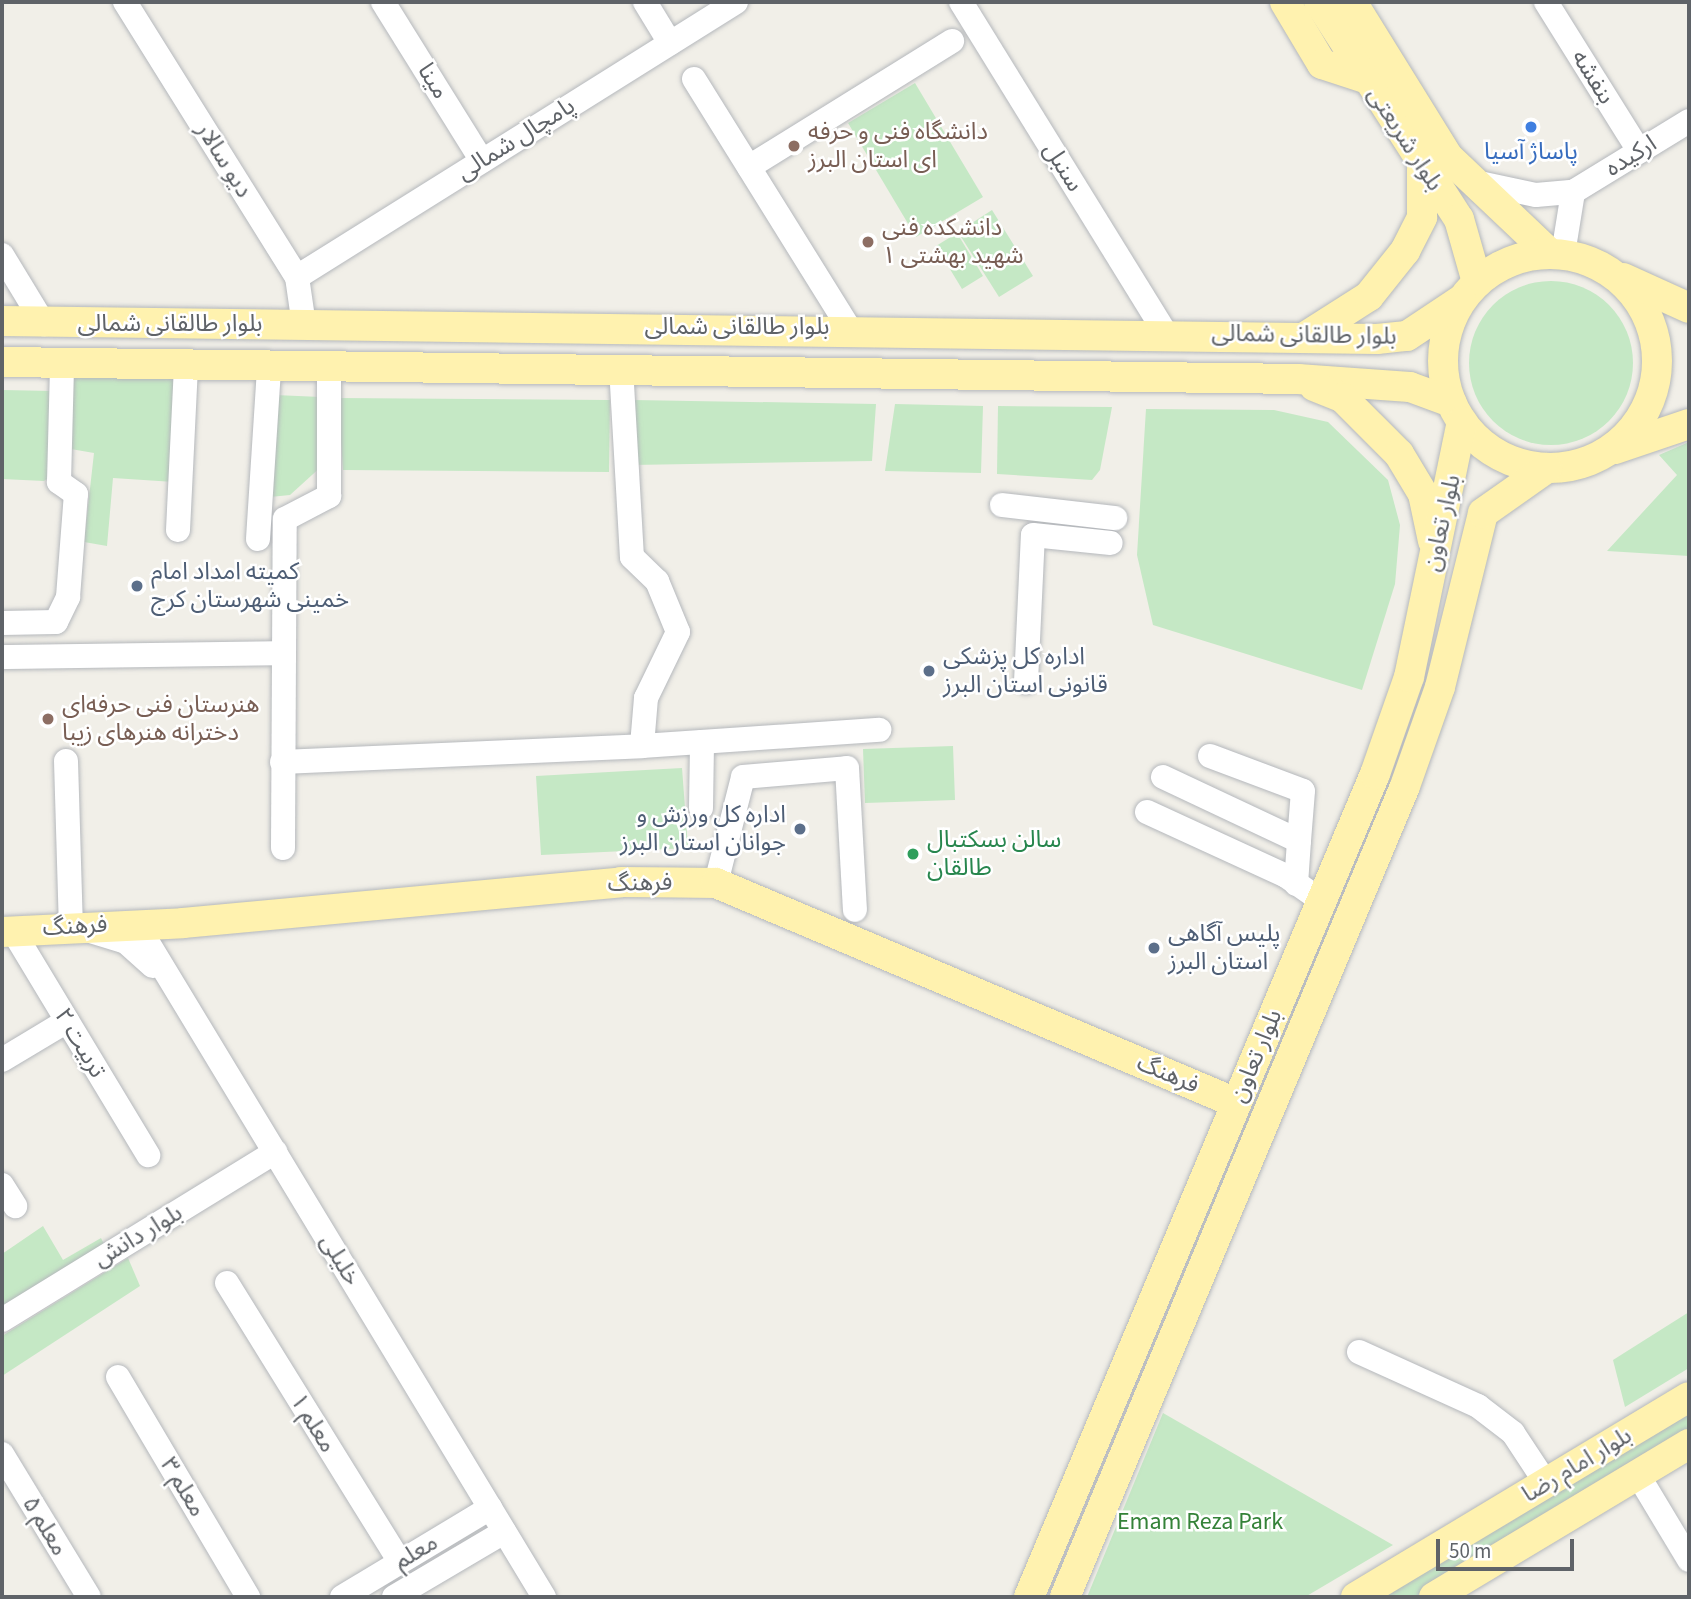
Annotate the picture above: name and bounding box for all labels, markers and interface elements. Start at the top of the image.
street label: بنفشه [1565,45,1621,109]
street label: مینا [411,58,455,104]
street label: بلوار شریعتی [1361,82,1449,196]
street label: پامچال شمالی [452,91,580,187]
street label: دیو سالار [190,117,258,203]
place label: دانشگاه فنی و حرفه ای استان البرز [808,118,988,174]
marker: پاساژ آسیا [1523,119,1539,135]
street label: ارکیده [1600,129,1662,183]
street label: سنبل [1037,137,1089,197]
marker: دانشگاه فنی و حرفه ای استان البرز [786,138,802,154]
place label: پاساژ آسیا [1484,138,1578,166]
place label: دانشکده فنی شهید بهشتی ۱ [882,214,1024,270]
marker: دانشکده فنی شهید بهشتی ۱ [860,234,876,250]
street label: بلوار طالقانی شمالی [77,310,263,338]
street label: بلوار طالقانی شمالی [644,313,830,341]
street label: بلوار طالقانی شمالی [1211,319,1397,351]
street label: بلوار تعاون [1417,472,1467,574]
place label: کمیته امداد امام خمینی شهرستان کرج [151,558,349,614]
marker: کمیته امداد امام خمینی شهرستان کرج [129,578,145,594]
place label: اداره کل پزشکی قانونی استان البرز [943,643,1108,699]
marker: اداره کل پزشکی قانونی استان البرز [921,663,937,679]
place label: هنرستان فنی حرفه‌ای دخترانه هنرهای زیبا [62,691,259,747]
marker: هنرستان فنی حرفه‌ای دخترانه هنرهای زیبا [40,711,56,727]
place label: اداره کل ورزش و جوانان استان البرز [620,801,786,857]
marker: اداره کل ورزش و جوانان استان البرز [792,821,808,837]
place label: سالن بسکتبال طالقان [927,826,1061,882]
marker: سالن بسکتبال طالقان [905,846,921,862]
street label: فرهنگ [607,868,673,898]
street label: فرهنگ [42,910,108,942]
place label: پلیس آگاهی استان البرز [1168,920,1281,976]
marker: پلیس آگاهی استان البرز [1146,940,1162,956]
street label: تربیت ۲ [48,1003,112,1083]
street label: بلوار تعاون [1224,1005,1288,1107]
street label: فرهنگ [1133,1048,1203,1100]
street label: بلوار دانش [88,1198,188,1274]
street label: خلیلی [313,1229,367,1291]
street label: معلم ۱ [284,1388,342,1458]
street label: بلوار امام رضا [1517,1421,1637,1509]
street label: معلم ۳ [154,1452,212,1522]
street label: معلم ۵ [16,1491,74,1561]
park label: Emam Reza Park [1117,1508,1283,1536]
scale bar [1439,1526,1577,1570]
street label: معلم [389,1528,443,1576]
text: 50 m [1449,1536,1491,1566]

